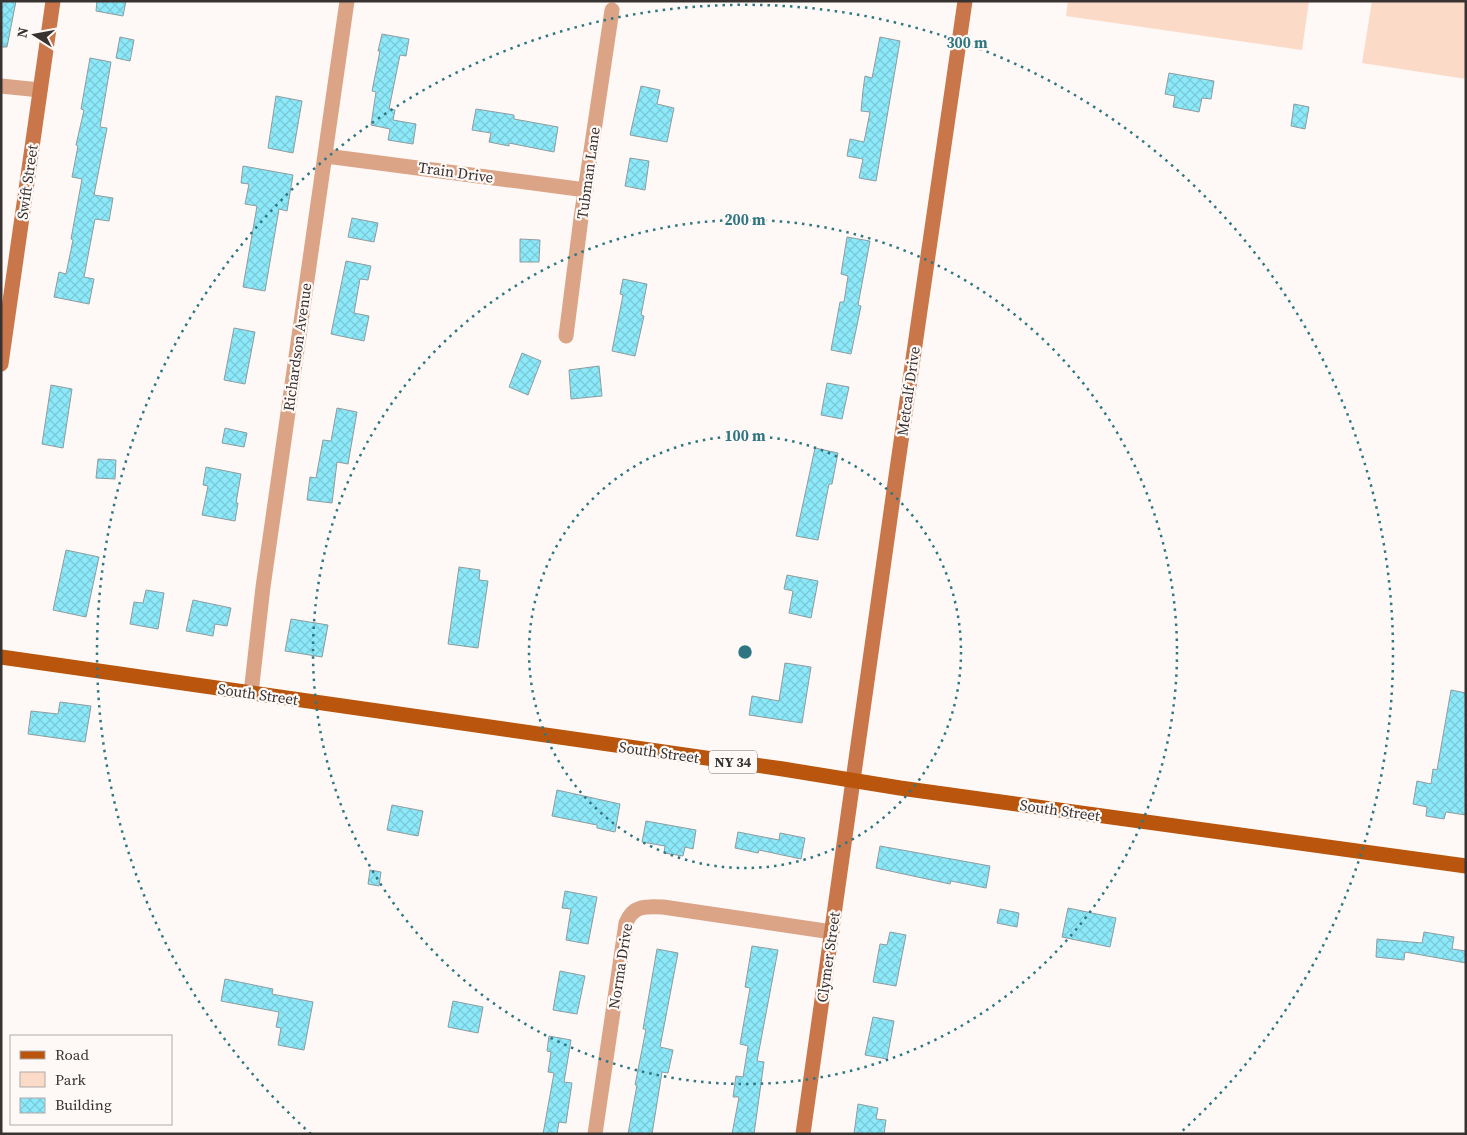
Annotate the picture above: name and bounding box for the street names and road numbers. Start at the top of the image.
street label: Tubman Lane [571,125,605,221]
street label: Swift Street [11,143,43,221]
street label: Train Drive [417,156,495,188]
street label: Richardson Avenue [278,281,316,412]
street label: Metcalf Drive [891,345,925,437]
street label: South Street [217,678,300,710]
street label: South Street [618,736,701,768]
road number: NY 34 [709,750,757,774]
street label: South Street [1019,794,1102,826]
street label: Clymer Street [811,910,845,1004]
street label: Norma Drive [603,921,637,1010]

